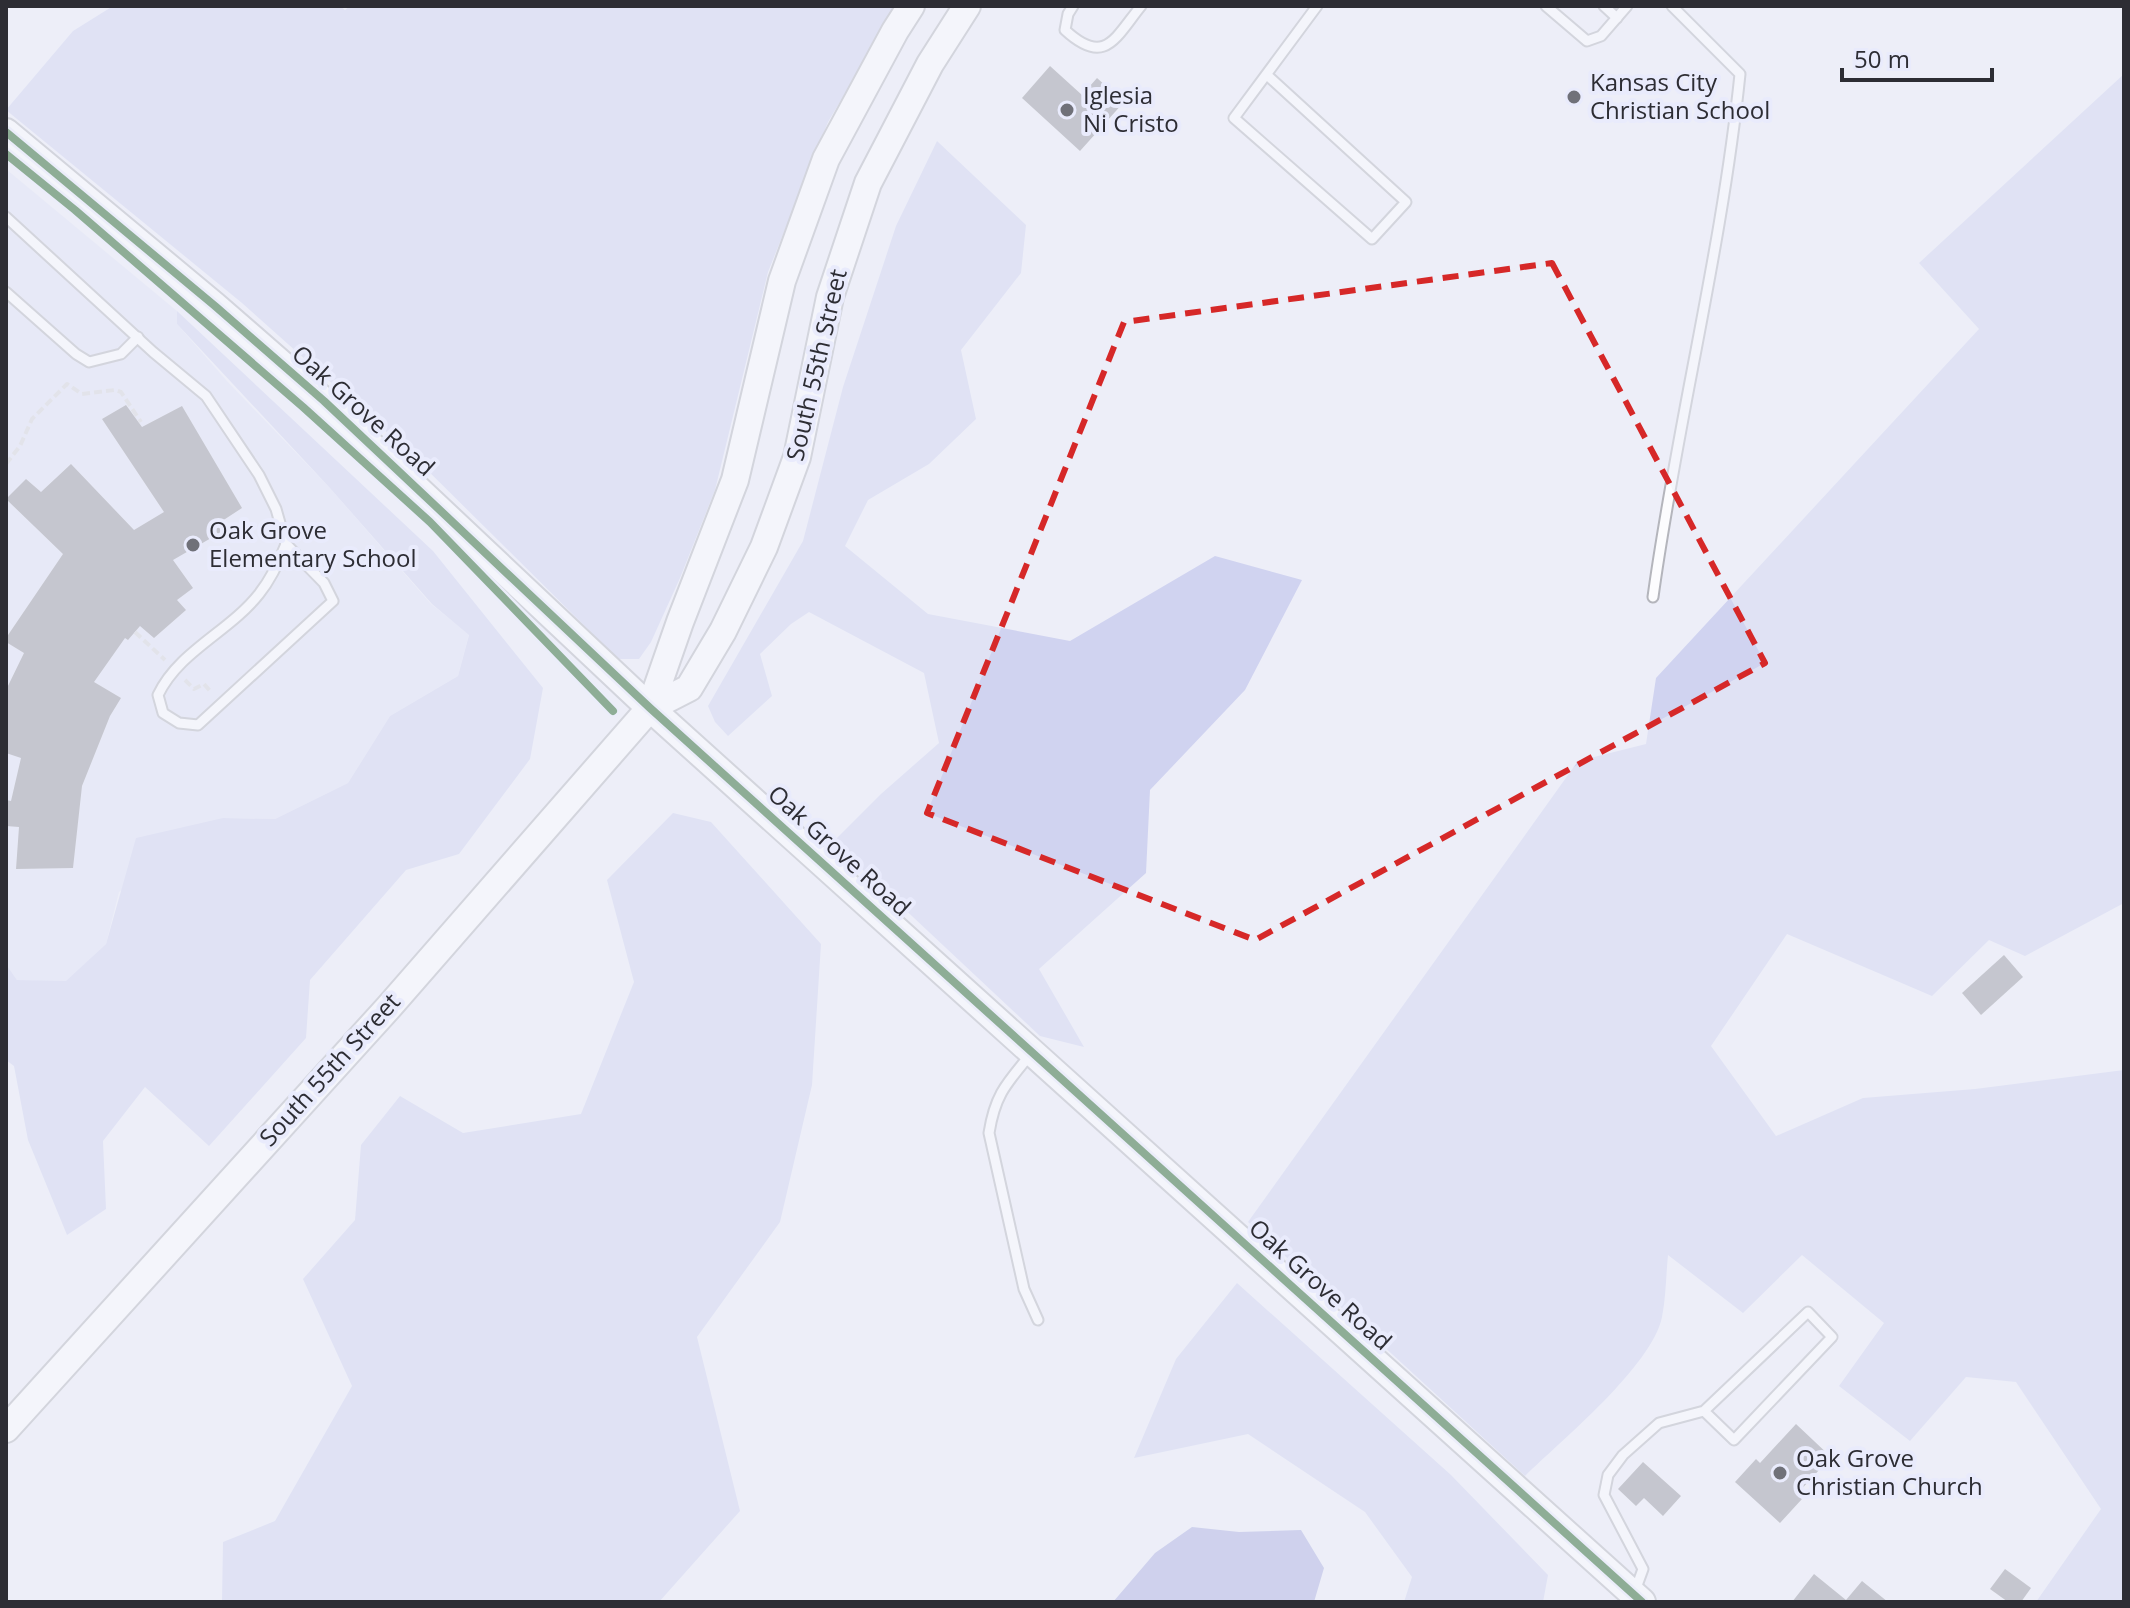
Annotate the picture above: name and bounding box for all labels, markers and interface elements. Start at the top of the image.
scale bar [1842,32,1992,82]
text: 50 m [1854,42,1910,75]
place label: Kansas City Christian School [1590,65,1770,126]
place label: Iglesia Ni Cristo [1083,78,1179,139]
marker: Kansas City Christian School [1565,88,1583,106]
marker: Iglesia Ni Cristo [1058,101,1076,119]
street label: South 55th Street [777,266,854,464]
street label: Oak Grove Road [286,337,442,483]
place label: Oak Grove Elementary School [209,513,417,574]
marker: Oak Grove Elementary School [184,536,202,554]
street label: Oak Grove Road [762,777,918,923]
street label: South 55th Street [251,985,407,1153]
street label: Oak Grove Road [1243,1211,1399,1357]
place label: Oak Grove Christian Church [1796,1441,1983,1502]
marker: Oak Grove Christian Church [1771,1464,1789,1482]

